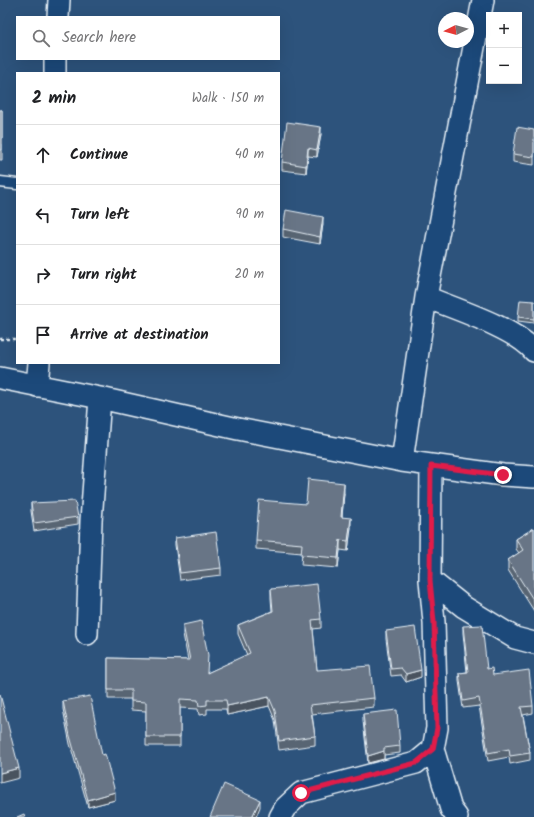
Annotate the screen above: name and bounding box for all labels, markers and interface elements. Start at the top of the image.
north arrow [438,12,474,48]
map controls [486,12,522,84]
button: + [486,12,522,48]
search box [16,16,280,60]
text: Search here [62,26,136,50]
icon: search [30,27,52,49]
button: − [486,48,522,84]
text: 2 min [32,85,76,112]
text: Walk · 150 m [192,88,264,109]
text: Continue [70,143,128,167]
icon: ahead [32,144,54,166]
text: 40 m [235,144,264,165]
text: Turn left [70,203,130,227]
icon: left [32,204,54,226]
text: 90 m [236,204,264,225]
text: Turn right [70,263,137,287]
icon: right [32,264,54,286]
text: 20 m [234,264,264,285]
text: Arrive at destination [70,323,209,347]
icon: arrive [32,324,54,346]
route end [494,466,512,484]
route start [292,784,310,802]

